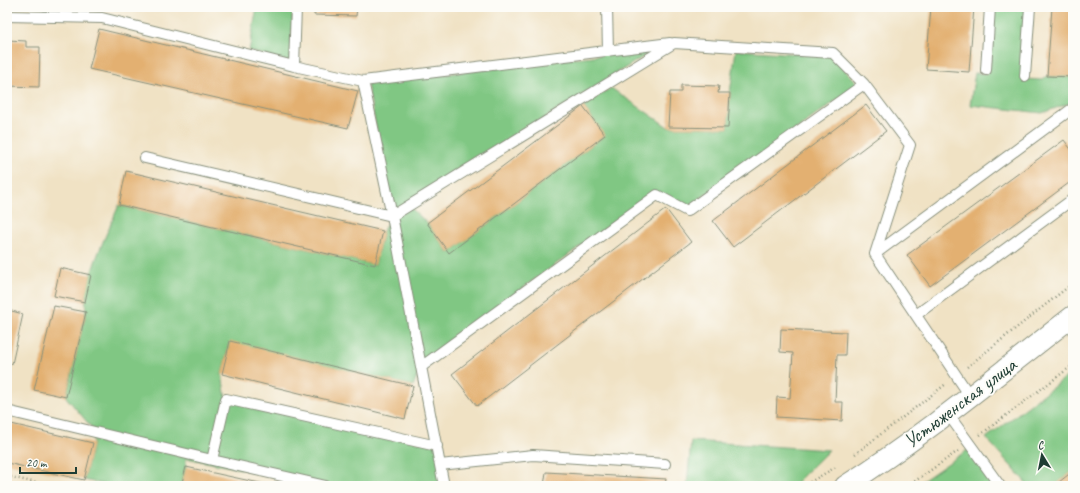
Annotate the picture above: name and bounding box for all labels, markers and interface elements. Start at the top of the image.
street label: Устюженская улица [899,352,1022,453]
north arrow [1022,435,1062,475]
text: С [1036,438,1046,453]
scale bar [20,449,76,475]
text: 20 m [26,455,48,471]

